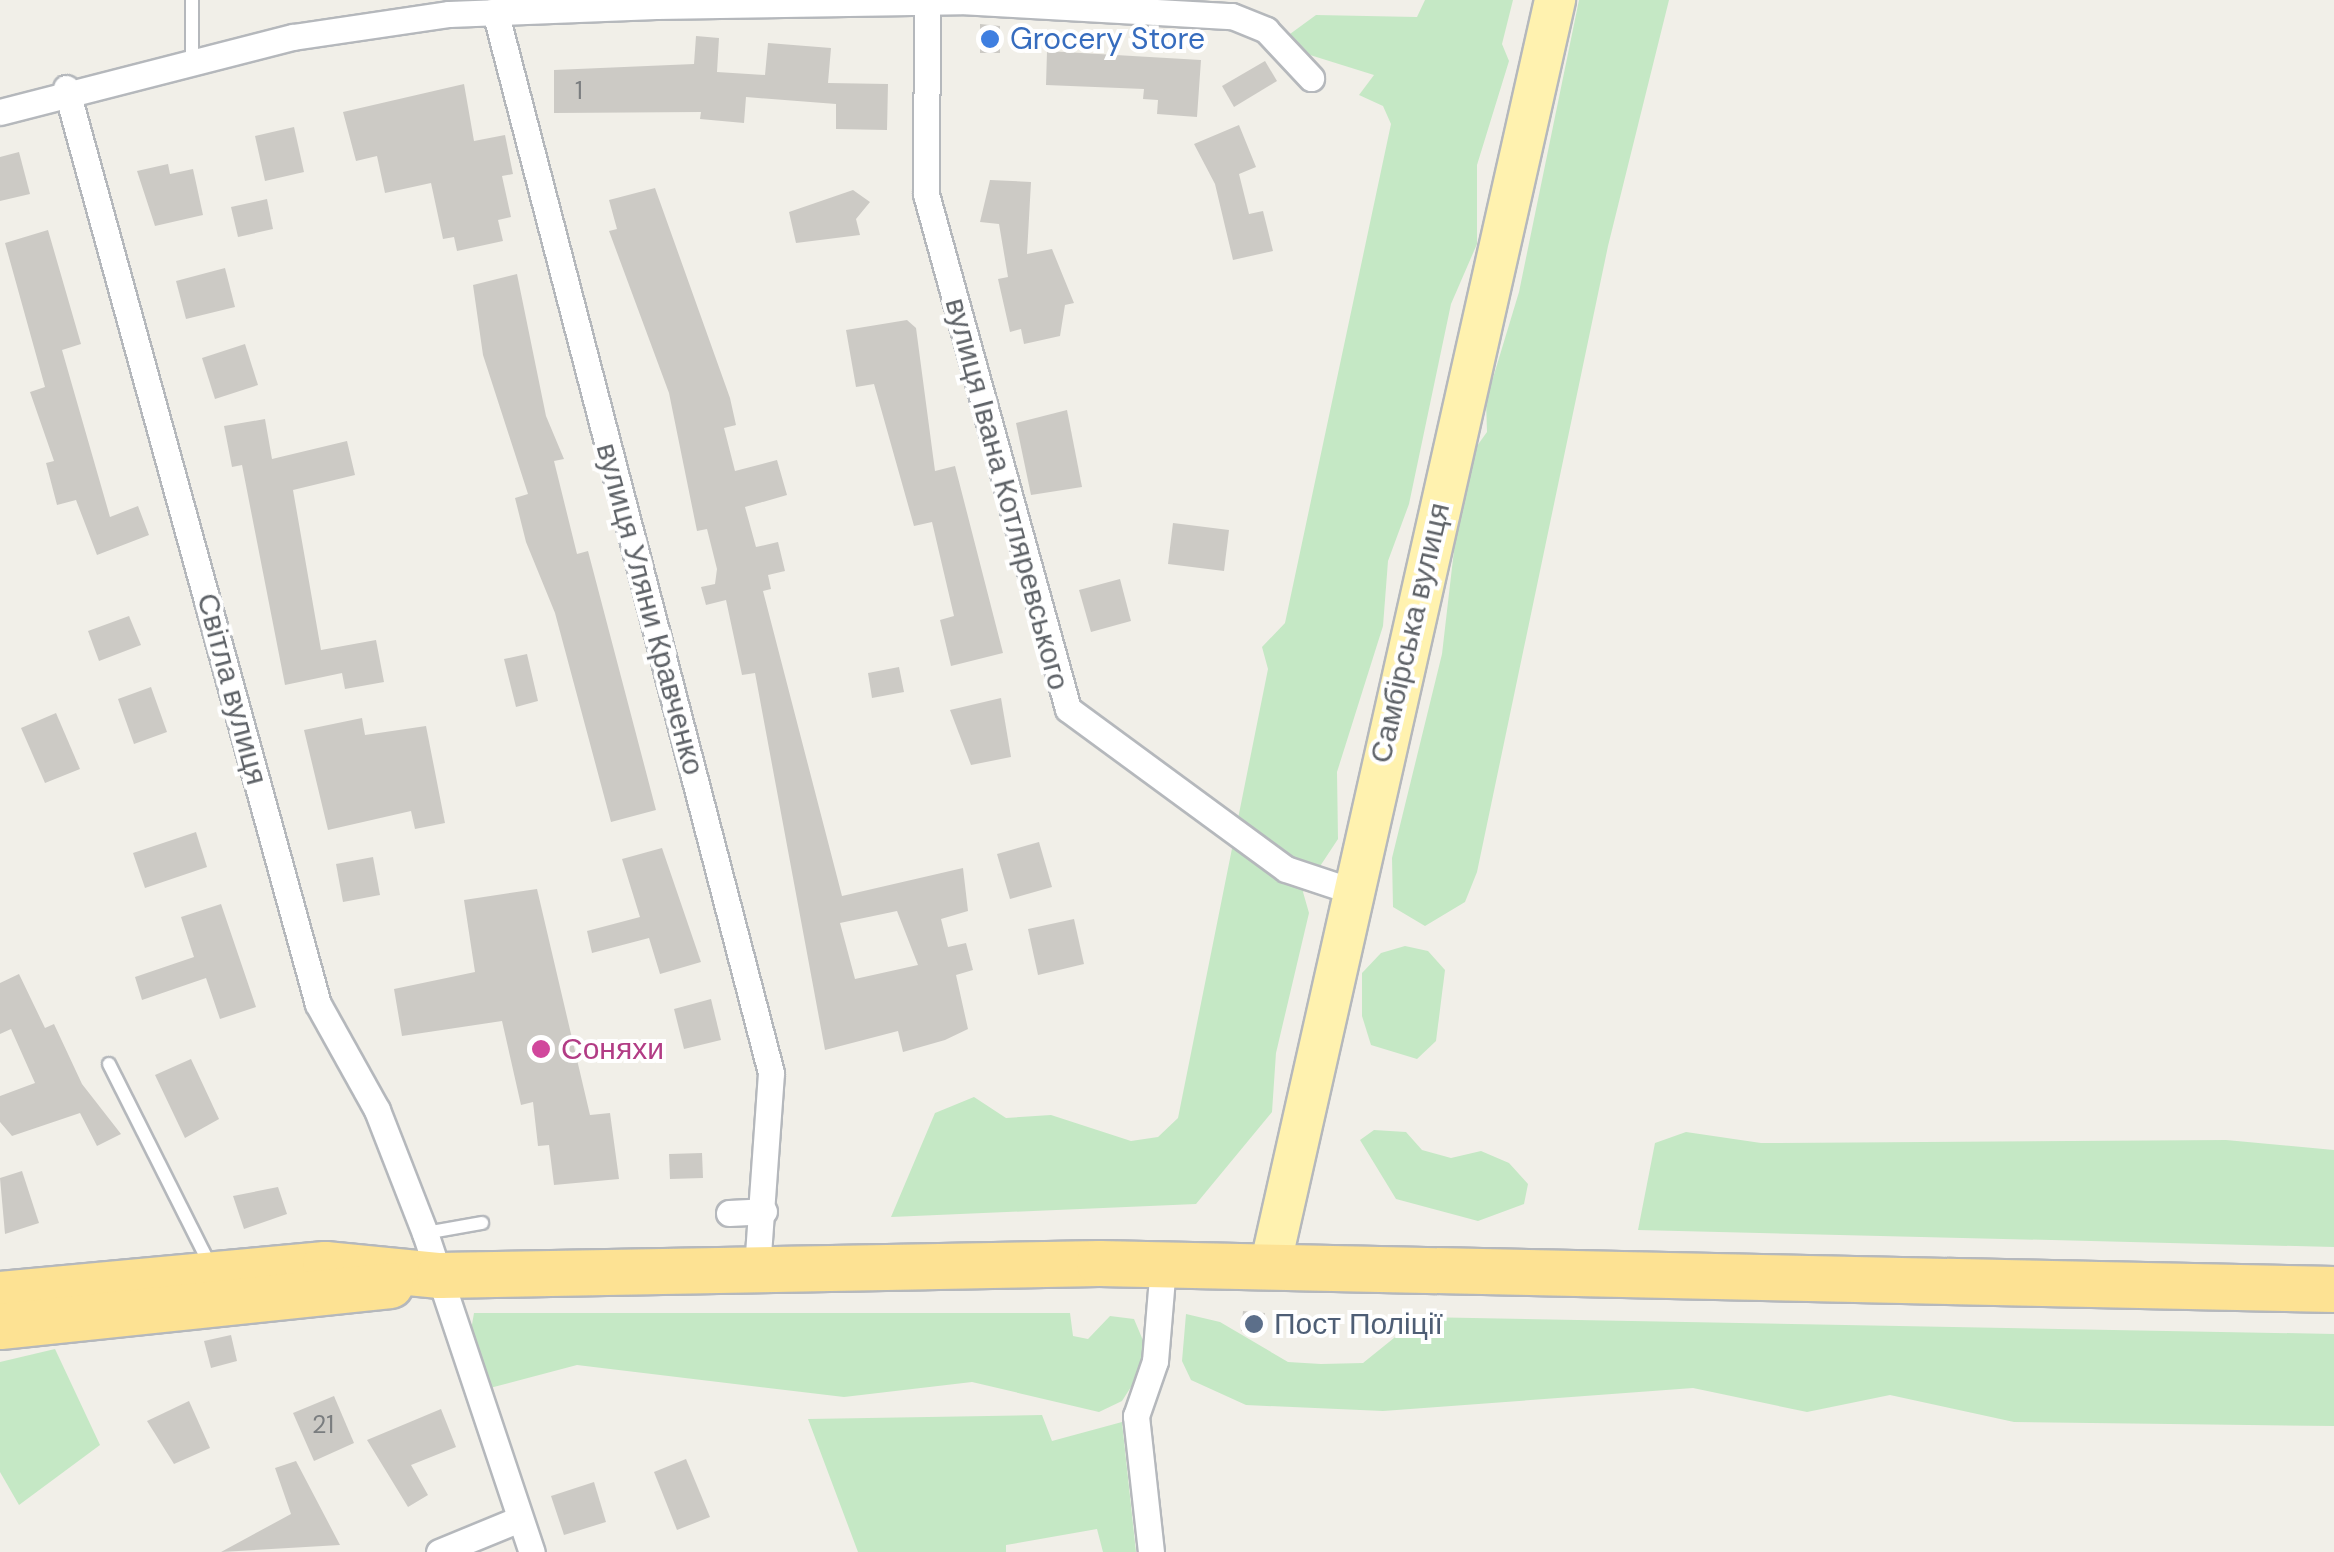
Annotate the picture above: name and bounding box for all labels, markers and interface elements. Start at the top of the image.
place label: Grocery Store [1010,21,1205,57]
marker: Grocery Store [979,28,1001,50]
house number: 1 [575,76,583,106]
street label: вулиця Івана Котляревського [937,294,1077,694]
street label: вулиця Уляни Кравченко [588,439,712,779]
street label: Самбірська вулиця [1363,499,1457,767]
street label: Світла вулиця [189,589,275,789]
place label: Соняхи [561,1031,664,1067]
marker: Соняхи [530,1038,552,1060]
place label: Пост Поліції [1274,1306,1443,1342]
marker: Пост Поліції [1243,1313,1265,1335]
house number: 21 [312,1410,334,1440]

